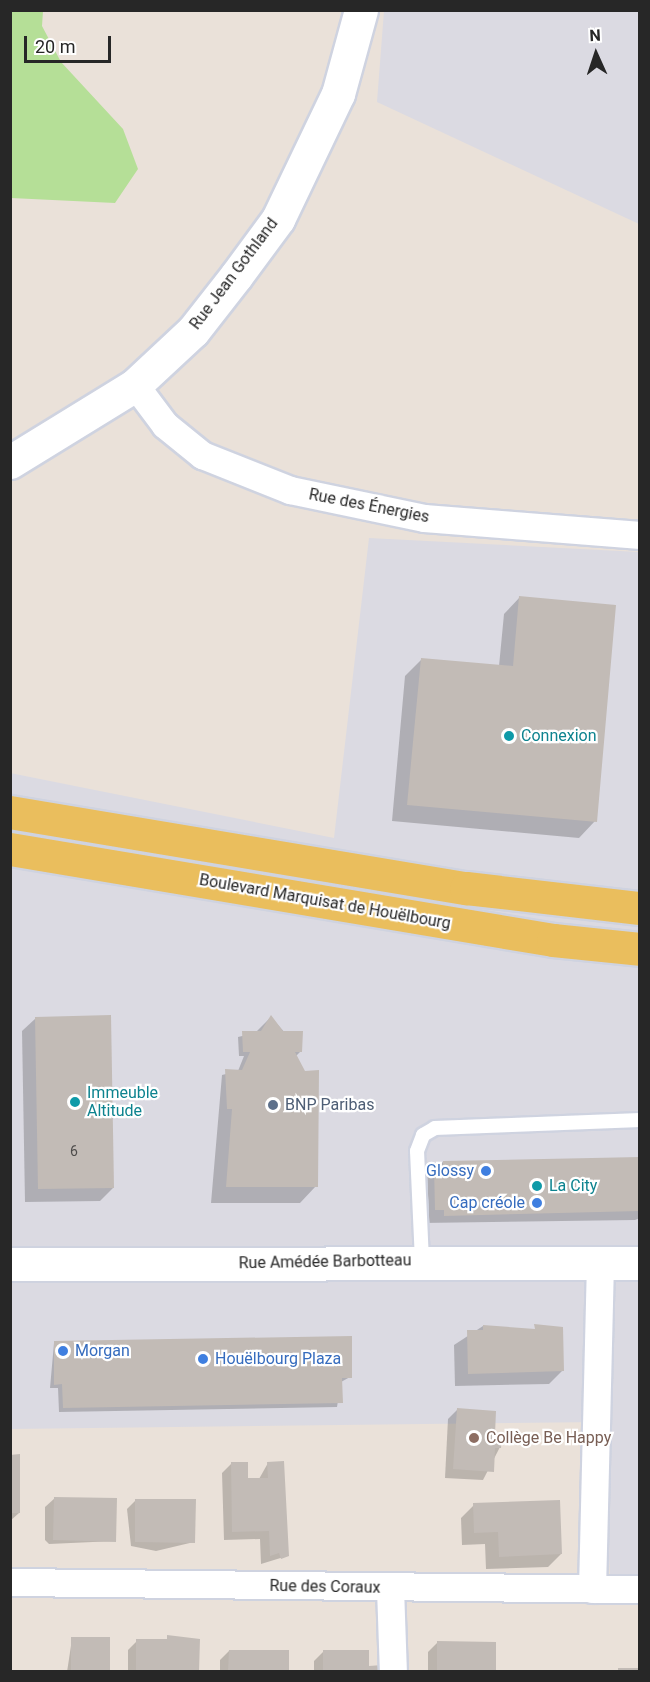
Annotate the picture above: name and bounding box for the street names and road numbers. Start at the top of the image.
street label: Rue Jean Gothland [186,215,282,333]
street label: Rue des Énergies [307,485,431,527]
street label: Boulevard Marquisat de Houëlbourg [198,870,452,934]
street label: Rue Amédée Barbotteau [238,1251,412,1273]
street label: Rue des Coraux [269,1576,381,1598]

